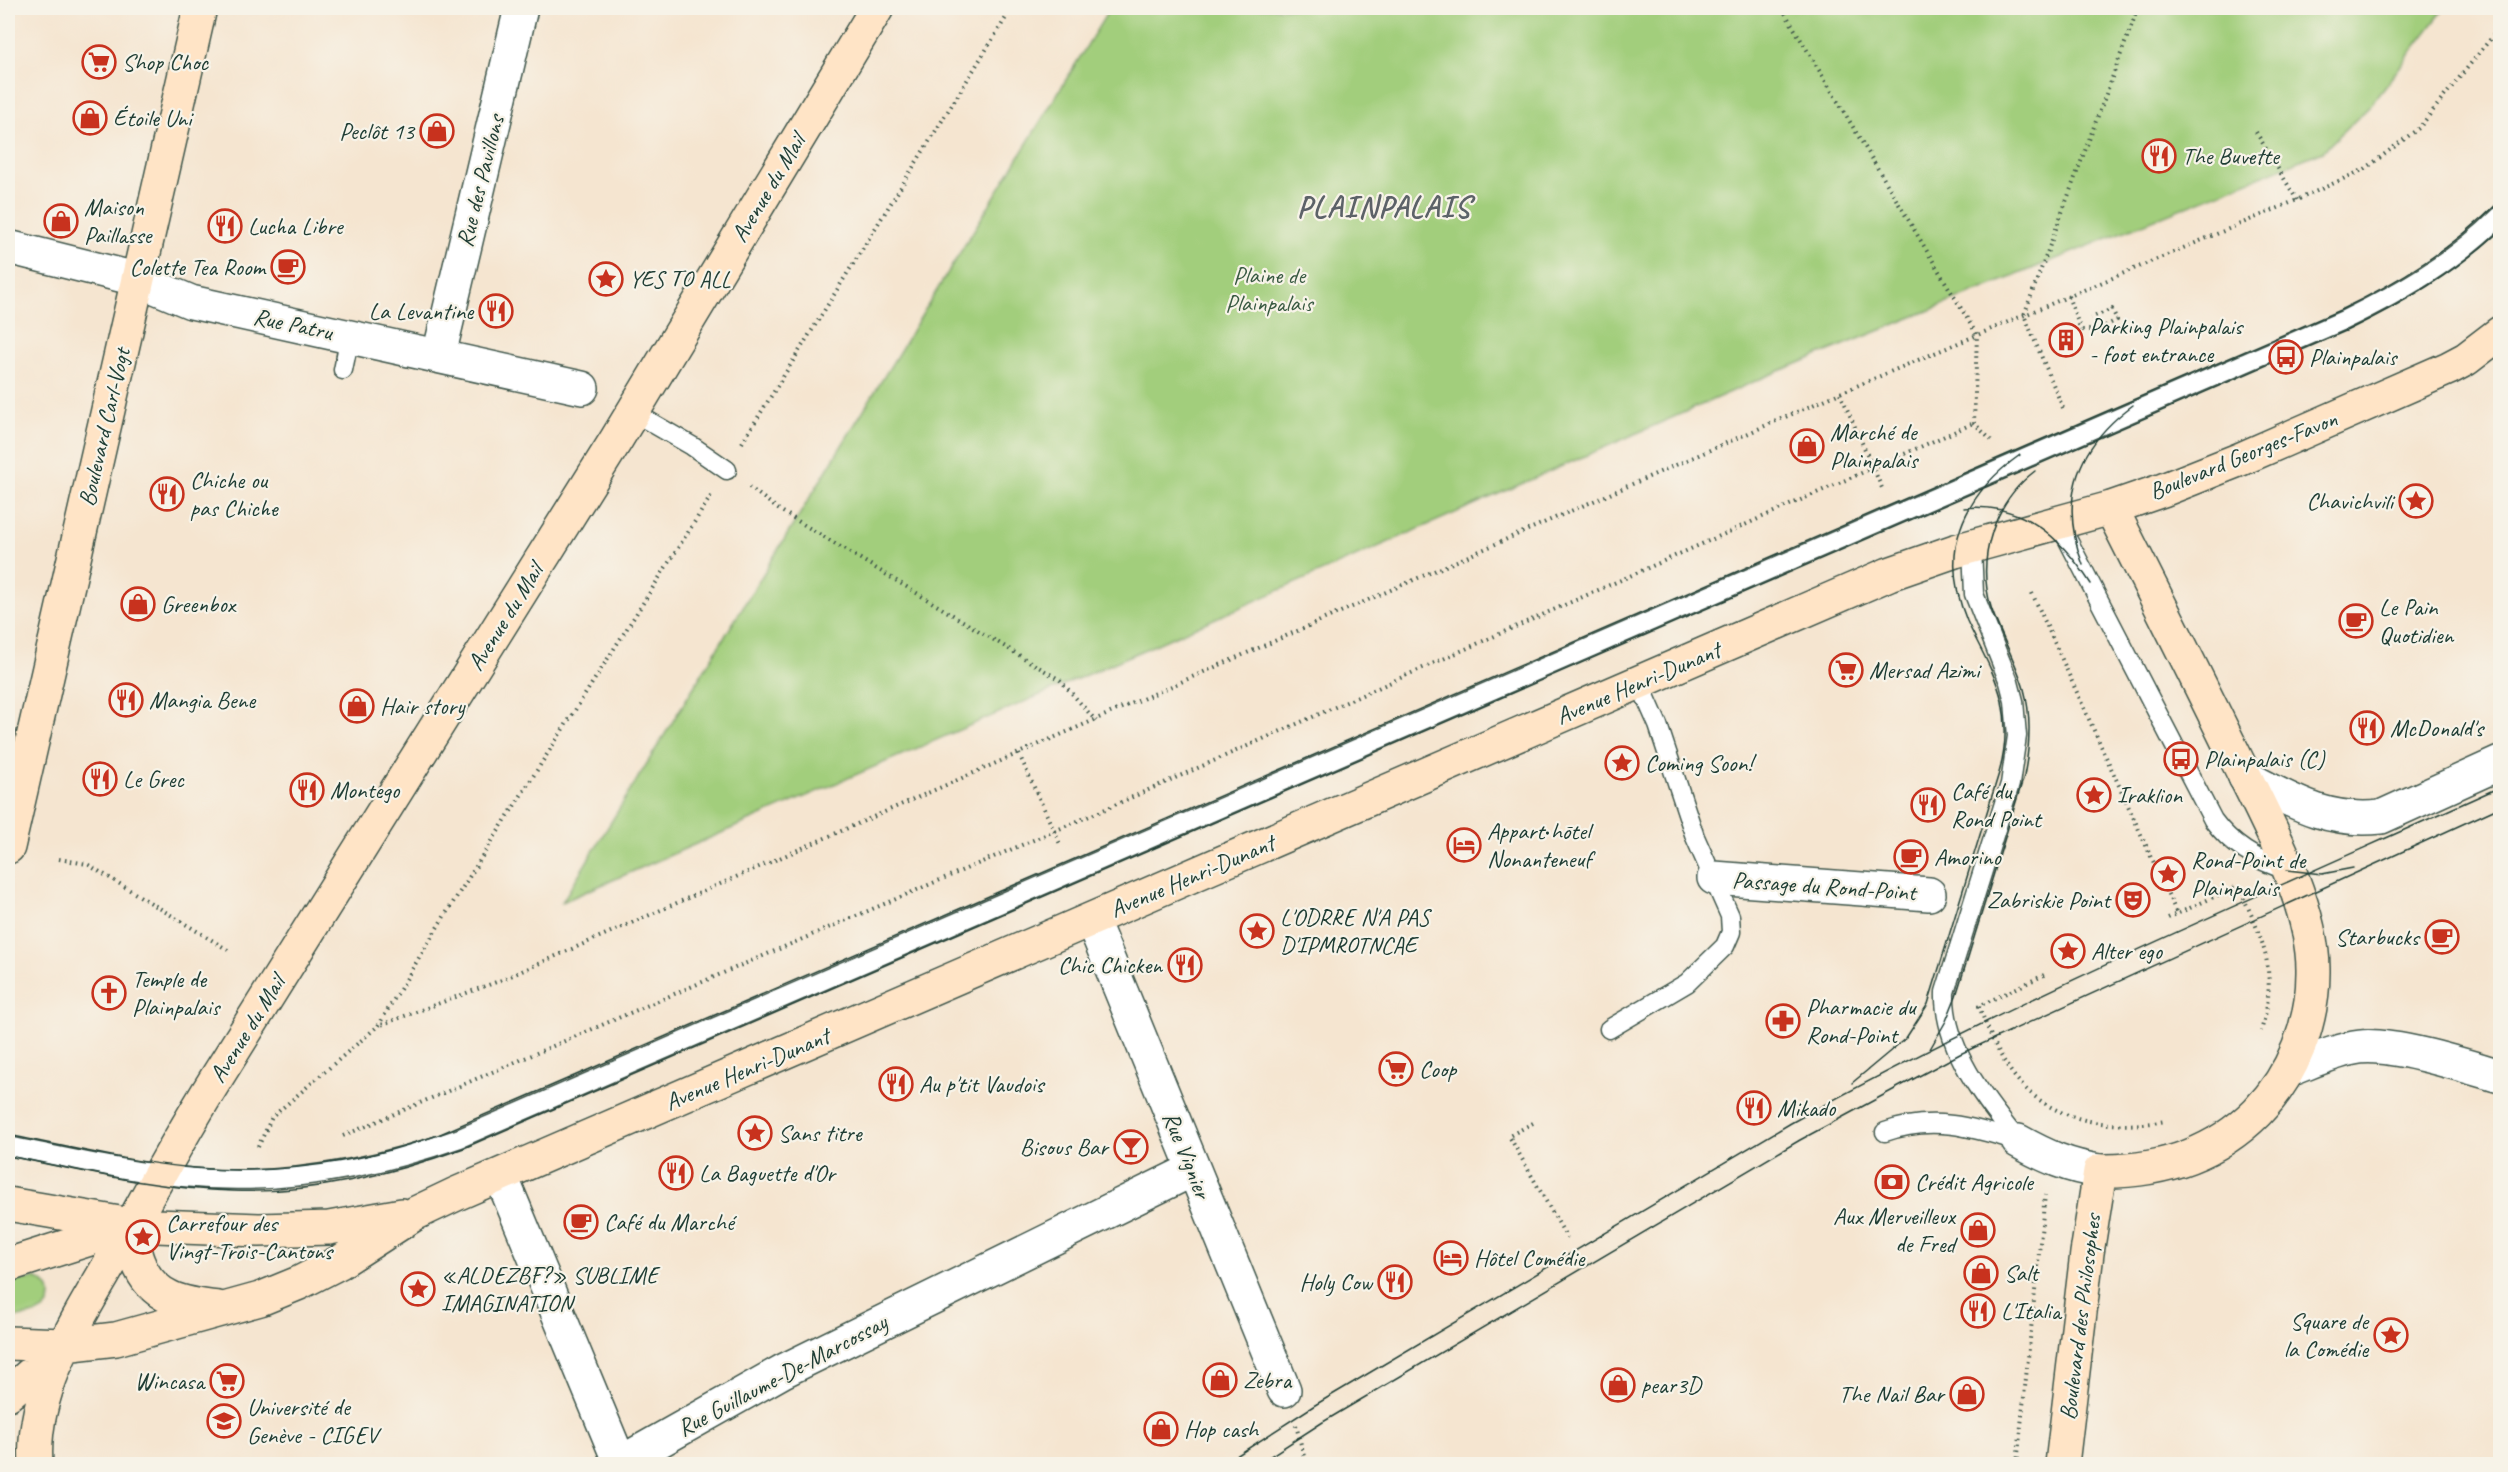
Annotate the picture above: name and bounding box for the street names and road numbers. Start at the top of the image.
street label: Rue des Pavillons [449,109,512,250]
street label: Avenue du Mail [724,125,814,247]
street label: Rue Patru [251,301,337,347]
street label: Boulevard Carl-Vogt [71,343,137,509]
street label: Boulevard Georges-Favon [2145,403,2342,506]
street label: Avenue du Mail [460,555,552,676]
street label: Avenue Henri-Dunant [1551,634,1728,731]
street label: Avenue Henri-Dunant [1105,827,1282,924]
street label: Passage du Rond-Point [1731,865,1919,908]
street label: Avenue du Mail [202,967,294,1088]
street label: Avenue Henri-Dunant [660,1020,837,1117]
street label: Rue Vignier [1156,1107,1219,1205]
street label: Boulevard des Philosophes [2052,1210,2108,1422]
street label: Rue Guillaume-De-Marcossay [672,1306,894,1443]

